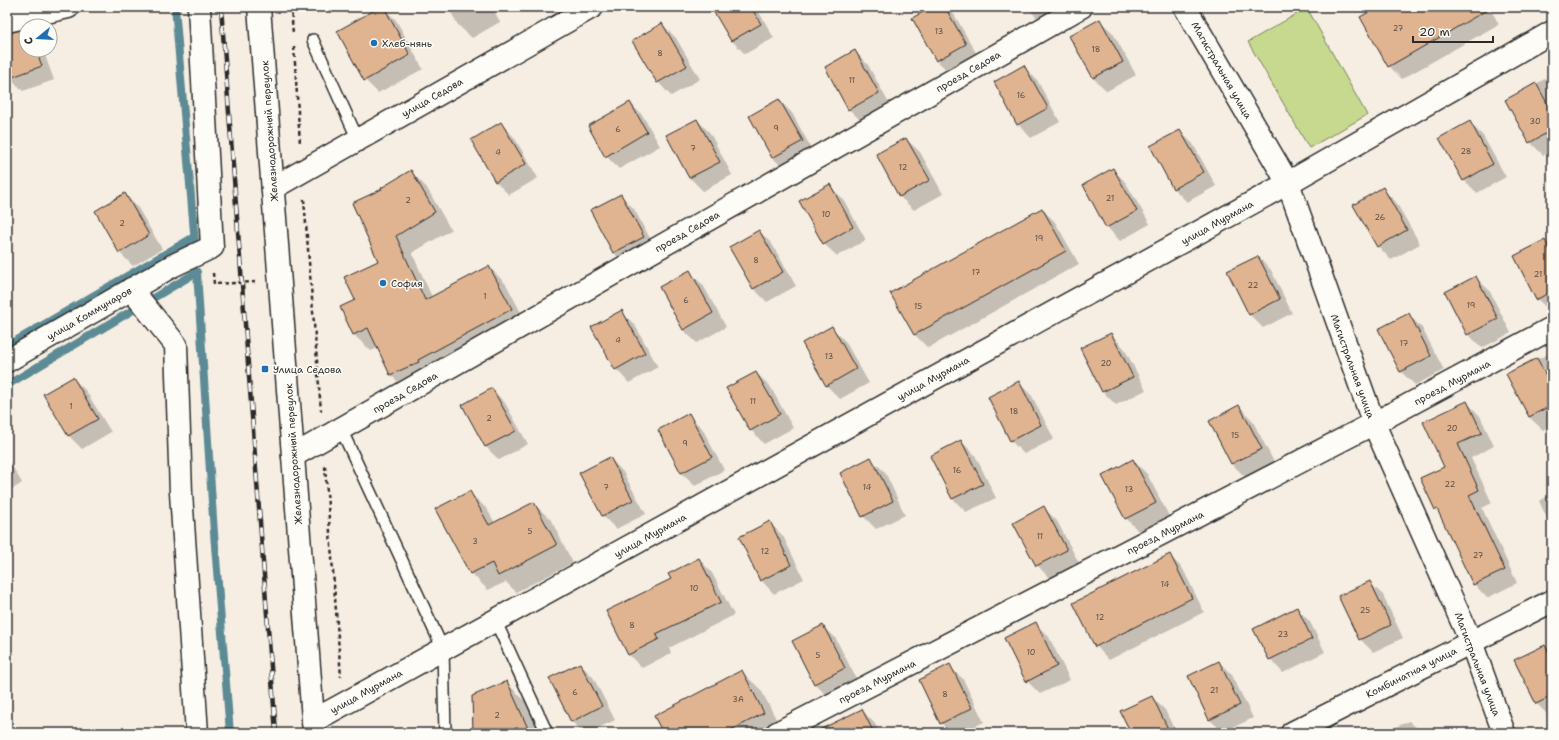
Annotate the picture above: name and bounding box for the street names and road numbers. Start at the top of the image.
street label: Магистральная улица [1188,19,1255,122]
street label: проезд Седова [934,47,1004,95]
street label: Железнодорожный переулок [258,59,281,202]
street label: улица Седова [399,74,466,120]
street label: улица Мурмана [1179,197,1256,248]
street label: проезд Седова [653,207,723,255]
street label: улица Коммунаров [44,284,134,343]
street label: Магистральная улица [1328,312,1378,421]
street label: улица Мурмана [895,353,972,404]
street label: проезд Мурмана [1412,356,1493,408]
street label: проезд Седова [371,368,441,416]
street label: Железнодорожный переулок [282,382,305,525]
street label: проезд Мурмана [1124,507,1207,557]
street label: улица Мурмана [612,510,689,561]
street label: Магистральная улица [1452,610,1504,719]
street label: Комбинатная улица [1364,644,1459,701]
street label: проезд Мурмана [836,656,919,706]
street label: улица Мурмана [328,666,405,717]

